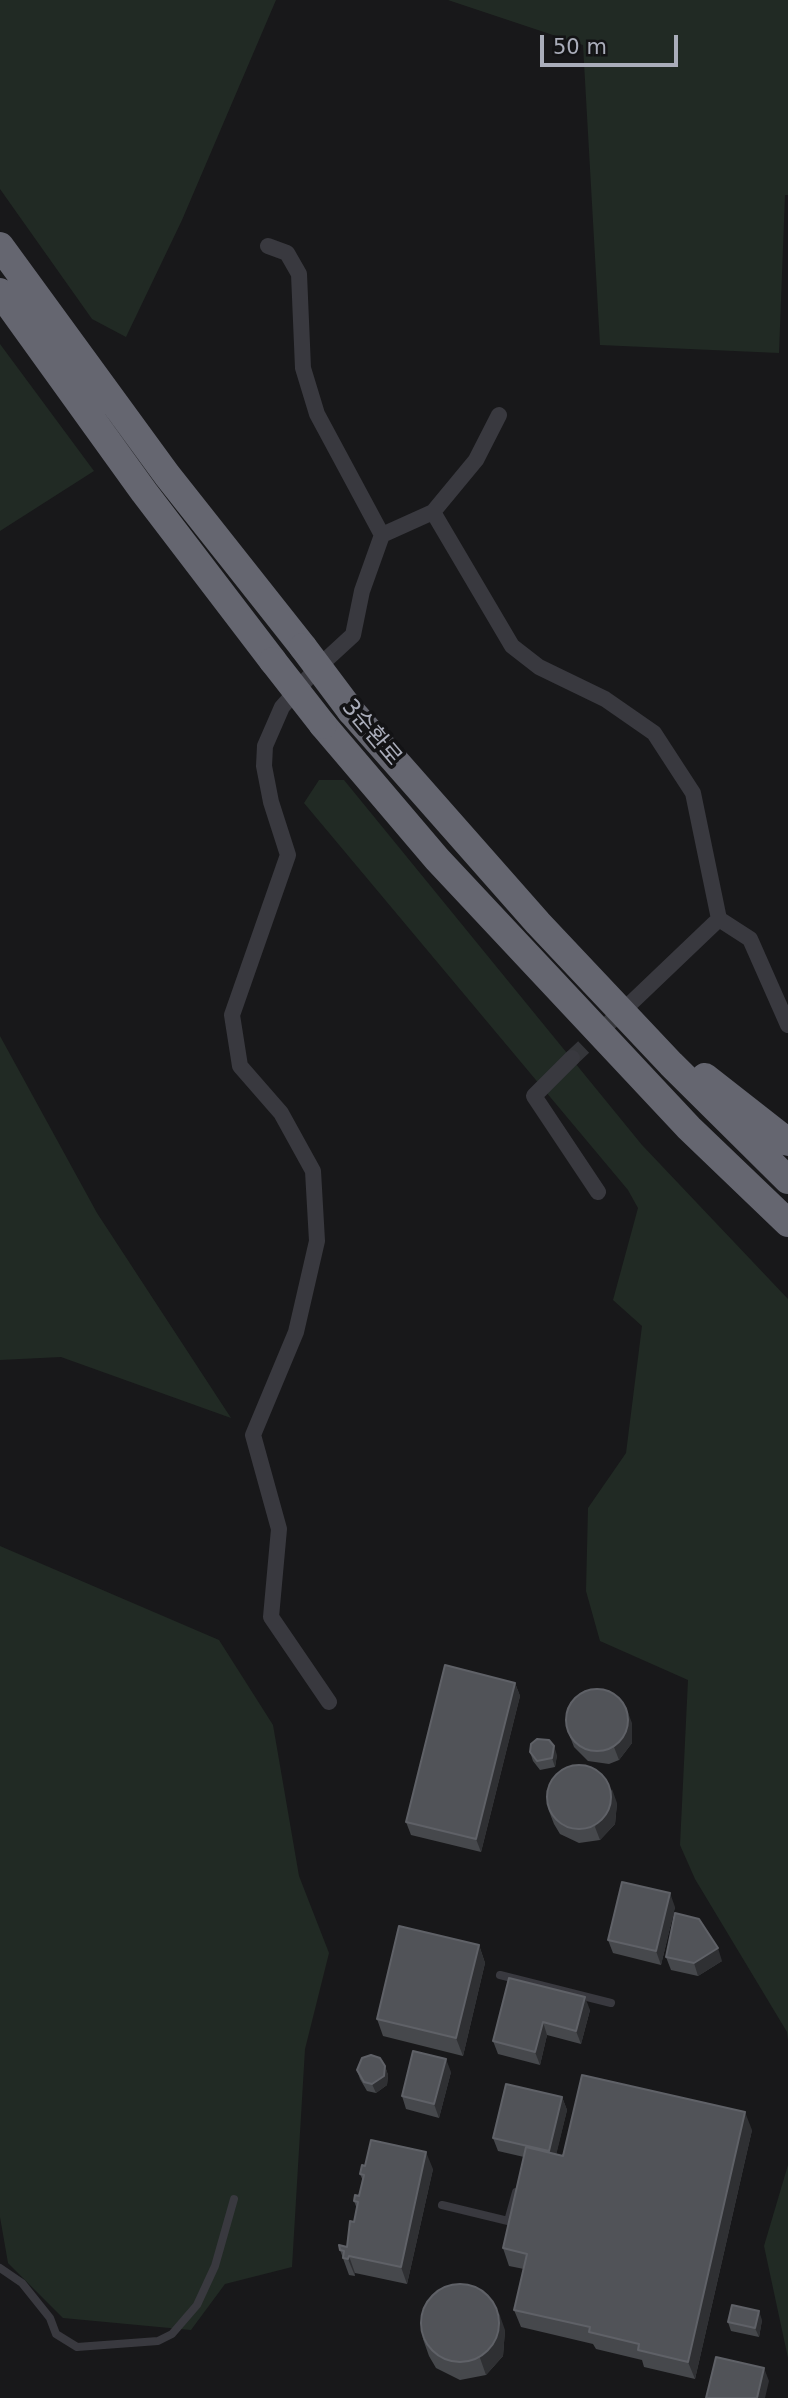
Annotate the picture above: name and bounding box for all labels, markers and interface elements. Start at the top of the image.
scale bar [543,21,681,65]
text: 50 m [553,35,607,59]
street label: 3순환로 [335,694,407,772]

